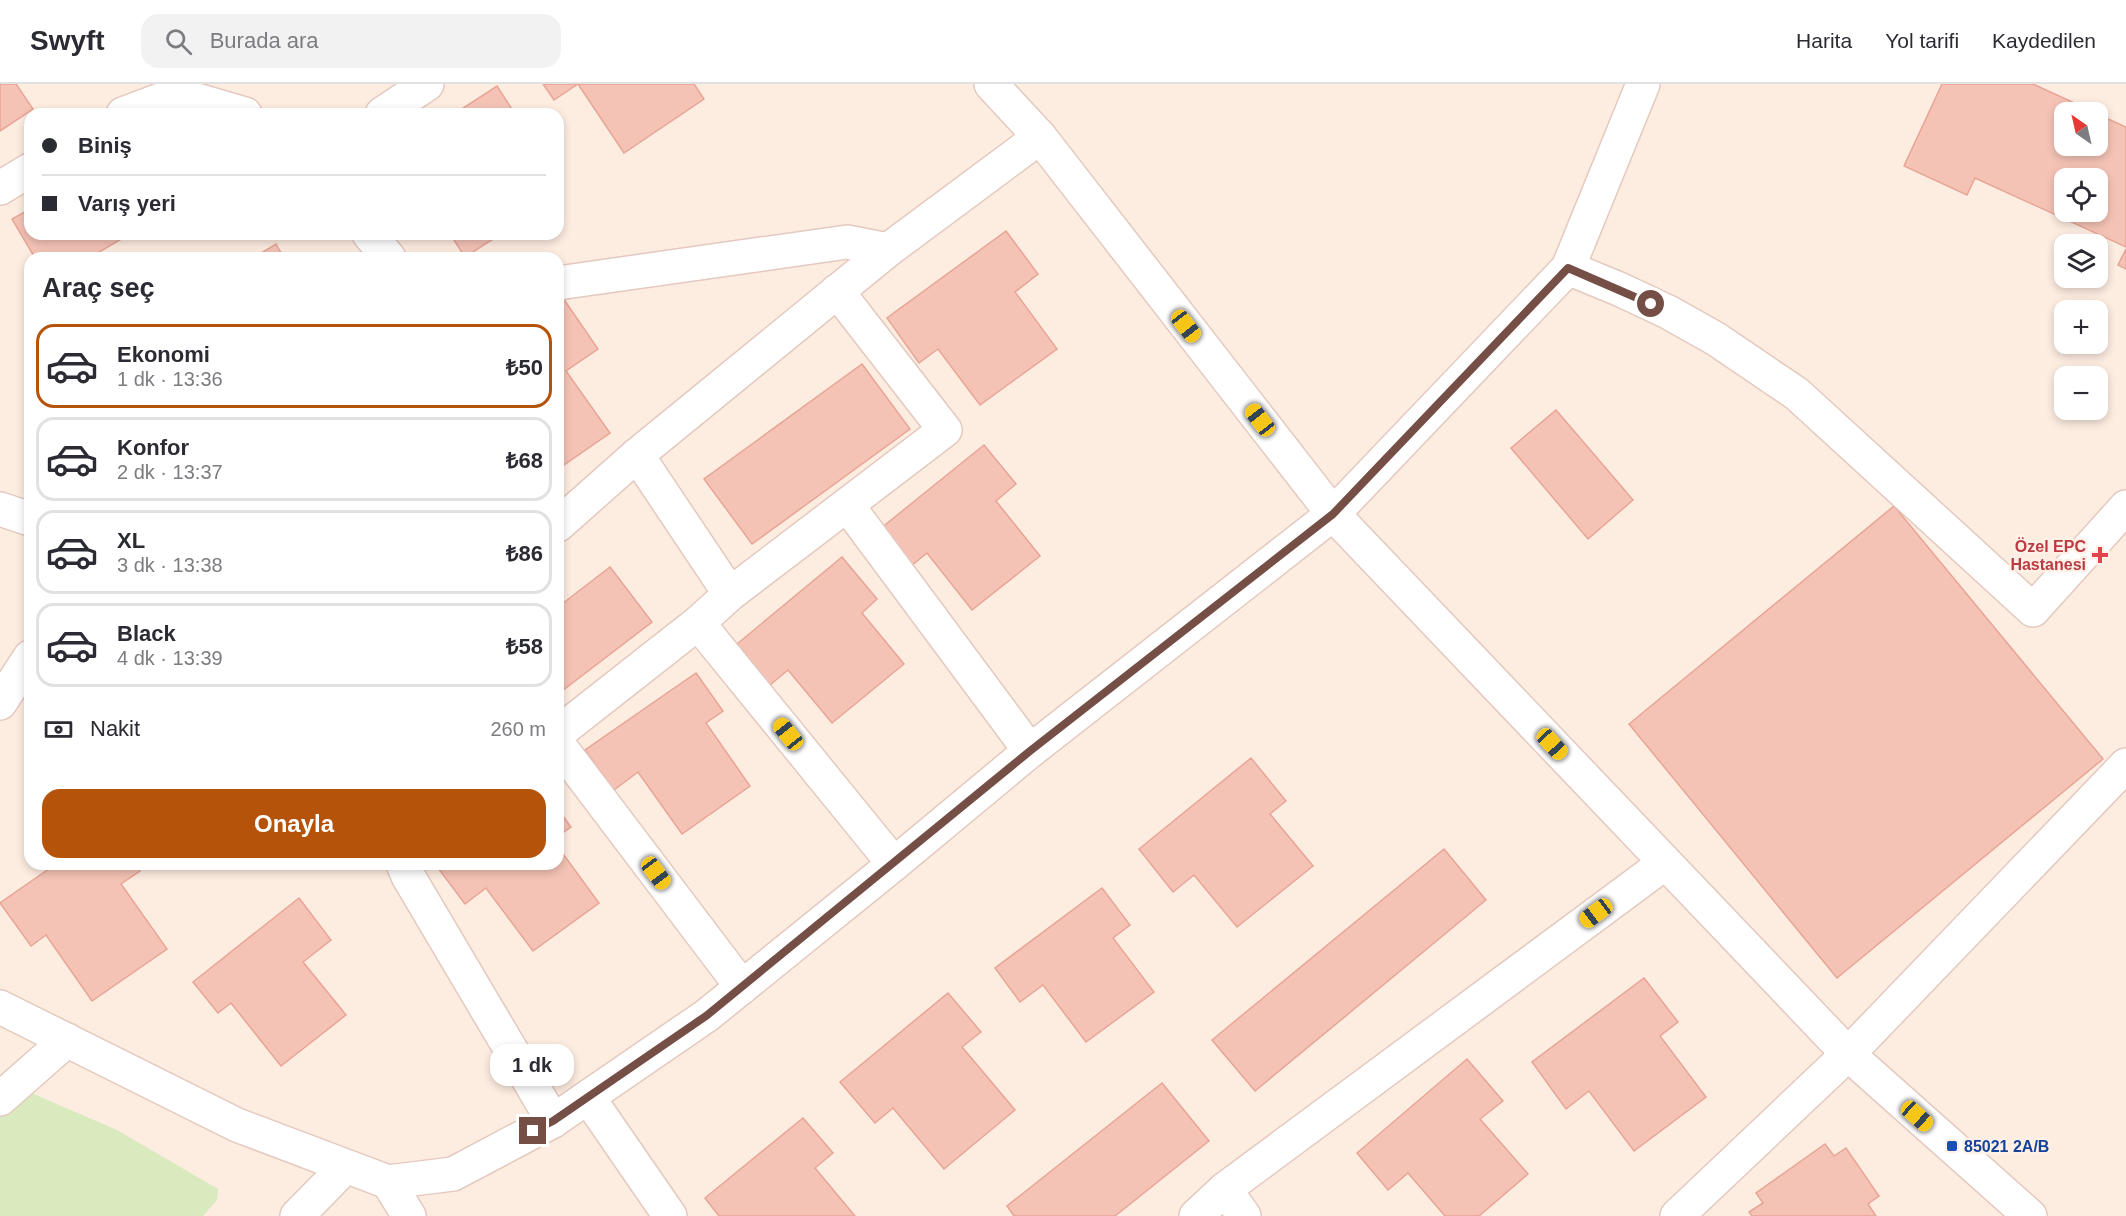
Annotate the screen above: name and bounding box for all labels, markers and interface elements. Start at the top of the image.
search box [141,14,561,68]
text: Swyft [30,25,105,56]
icon: search [162,25,195,58]
text: Burada ara [210,28,319,53]
text: Harita [1796,29,1852,52]
text: Yol tarifi [1885,29,1959,52]
text: Kaydedilen [1992,29,2096,52]
north arrow [2054,102,2108,156]
map controls [2054,102,2108,420]
text: Biniş [78,133,132,158]
button: locate [2054,168,2108,222]
text: Varış yeri [78,191,176,216]
button: layers [2054,234,2108,288]
text: Araç seç [42,273,155,303]
route start [1637,290,1664,317]
button: + [2054,300,2108,354]
car [1168,306,1204,346]
icon: car [45,339,99,393]
text: Ekonomi [117,342,210,367]
text: ₺50 [506,355,543,380]
button: − [2054,366,2108,420]
text: 1 dk · 13:36 [117,368,223,390]
car [1242,400,1278,440]
icon: car [45,432,99,486]
text: Konfor [117,435,189,460]
text: ₺68 [506,448,543,473]
text: 2 dk · 13:37 [117,461,223,483]
icon: car [45,525,99,579]
text: XL [117,528,145,553]
place label: Özel EPC Hastanesi [2010,537,2086,573]
text: ₺86 [506,541,543,566]
marker: Özel EPC Hastanesi [2091,546,2109,564]
text: 3 dk · 13:38 [117,554,223,576]
icon: car [45,618,99,672]
text: Black [117,621,176,646]
text: ₺58 [506,634,543,659]
text: 4 dk · 13:39 [117,647,223,669]
icon: cash [42,713,75,746]
car [770,714,806,754]
text: Nakit [90,716,140,741]
text: 260 m [490,718,546,740]
car [1533,725,1571,763]
button: Onayla [42,789,546,858]
car [638,853,674,893]
car [1576,895,1616,931]
callout: 1 dk [491,1044,575,1086]
text: 1 dk [512,1054,552,1076]
car [1898,1097,1936,1135]
route end [519,1117,546,1144]
place label: 85021 2A/B [1964,1138,2049,1155]
marker: 85021 2A/B [1945,1139,1959,1153]

